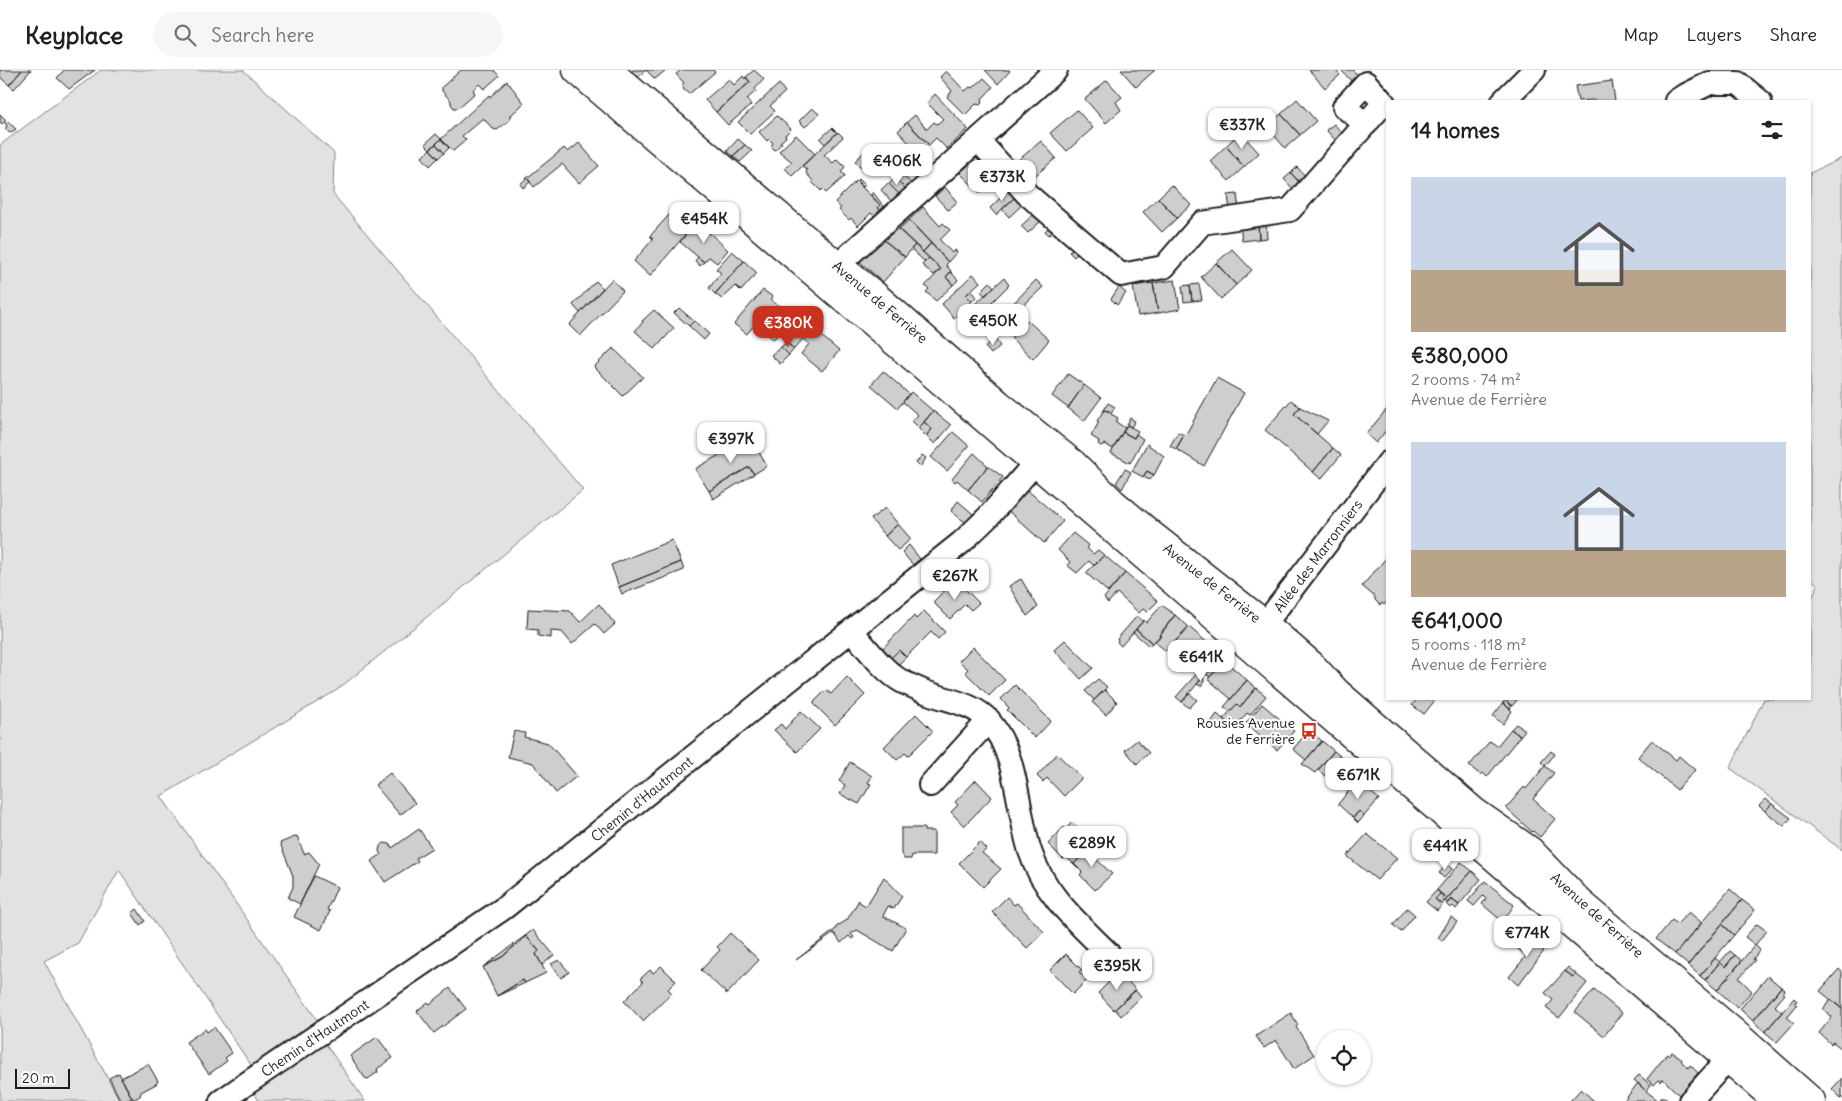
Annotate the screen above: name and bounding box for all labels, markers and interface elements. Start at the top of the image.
search box [153,12,503,57]
text: Keyplace [25,20,123,50]
icon: search [171,21,199,49]
text: Search here [211,23,314,47]
text: Map [1623,23,1658,46]
text: Layers [1686,23,1742,46]
text: Share [1770,23,1817,46]
pin: €337K [1207,108,1277,150]
text: €337K [1219,114,1265,134]
icon: filters [1758,116,1786,144]
text: 14 homes [1411,117,1500,144]
pin: €406K [862,144,932,186]
text: €406K [872,150,922,170]
pin: €373K [967,160,1037,202]
text: €373K [979,166,1025,186]
pin: €454K [669,202,739,244]
text: €454K [680,208,728,228]
icon: home [1554,209,1644,299]
street label: Avenue de Ferrière [829,257,931,347]
pin: €450K [958,304,1028,346]
pin: €380K [753,306,823,348]
text: €450K [969,310,1017,330]
text: €380K [763,312,813,332]
text: €380,000 [1411,342,1508,369]
text: 2 rooms · 74 m² [1411,369,1521,389]
text: Avenue de Ferrière [1411,389,1547,409]
pin: €397K [696,422,766,464]
text: €397K [708,428,754,448]
icon: home [1554,474,1644,564]
street label: Allée des Marronniers [1270,496,1366,616]
street label: Avenue de Ferrière [1160,539,1264,627]
pin: €267K [920,558,990,601]
text: €267K [932,565,978,585]
text: €641,000 [1411,607,1503,634]
text: 5 rooms · 118 m² [1411,634,1527,654]
pin: €641K [1166,640,1236,682]
text: €641K [1179,646,1223,666]
text: Avenue de Ferrière [1411,654,1547,674]
place label: Rousies Avenue de Ferrière [1196,714,1295,748]
bus stop icon: Rousies Avenue de Ferrière [1299,721,1319,741]
street label: Chemin d'Hautmont [587,752,697,846]
pin: €671K [1323,758,1393,800]
text: €671K [1336,764,1380,784]
pin: €289K [1057,826,1127,868]
pin: €441K [1410,828,1480,871]
text: €289K [1068,832,1116,852]
text: €441K [1423,835,1467,855]
street label: Avenue de Ferrière [1547,869,1647,961]
pin: €774K [1492,916,1562,958]
text: €774K [1505,922,1549,942]
pin: €395K [1082,948,1152,991]
text: €395K [1093,955,1141,975]
street label: Chemin d'Hautmont [258,995,373,1081]
map controls [1316,1030,1371,1085]
button: locate [1316,1030,1371,1085]
scale bar [15,1066,70,1089]
text: 20 m [22,1069,55,1087]

